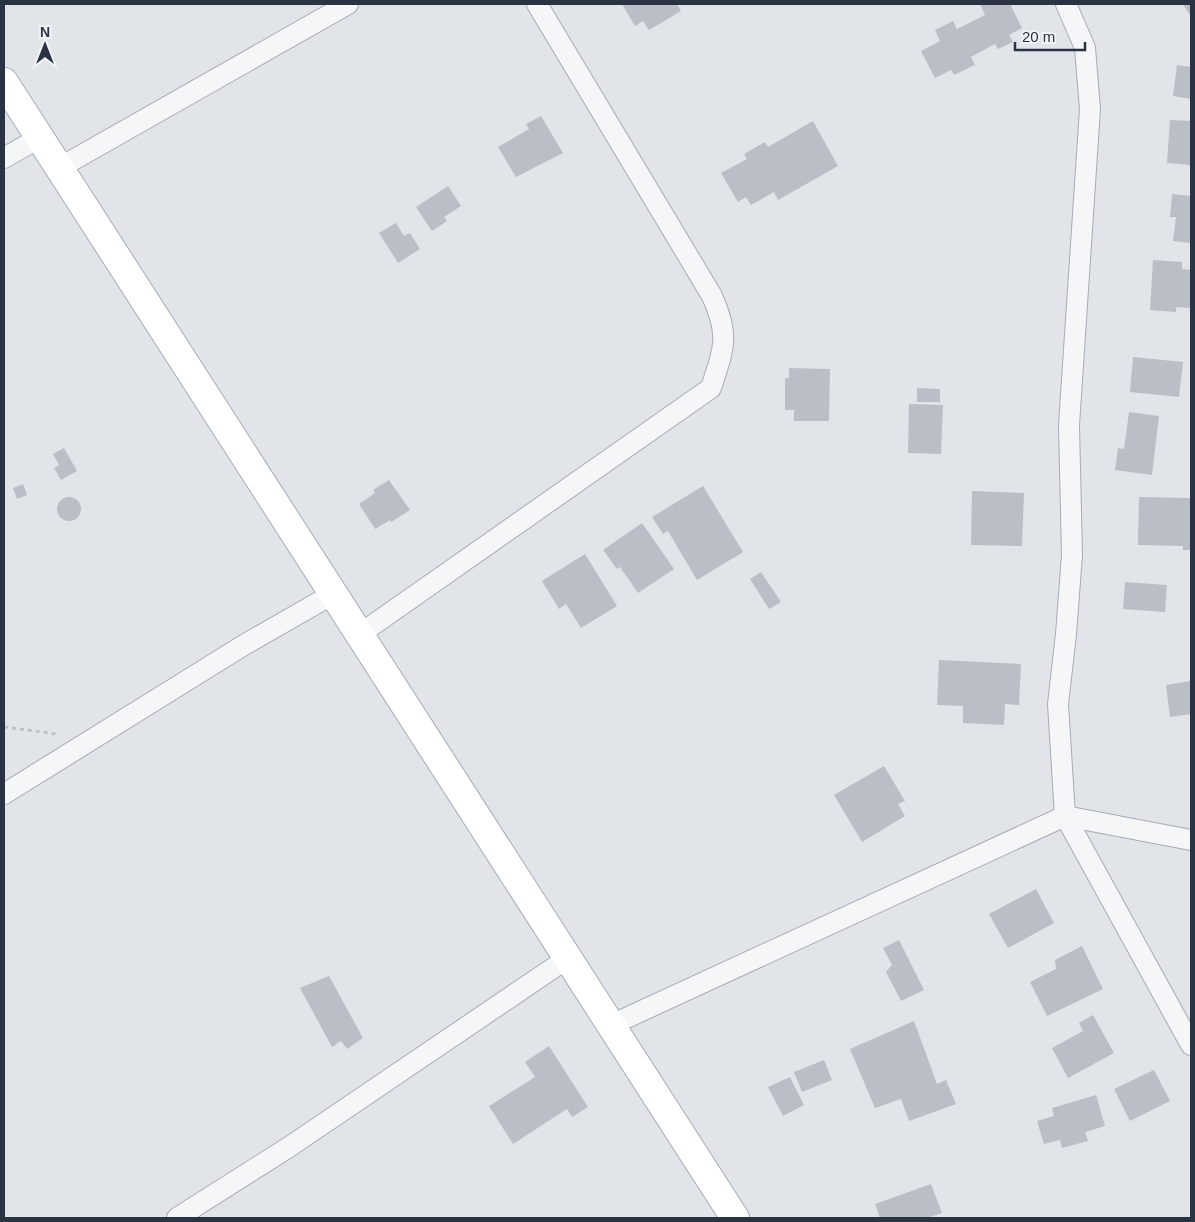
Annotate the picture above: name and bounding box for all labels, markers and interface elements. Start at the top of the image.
north arrow [20,20,70,70]
scale bar [1015,20,1085,52]
text: N [40,24,50,40]
text: 20 m [1022,28,1055,45]

